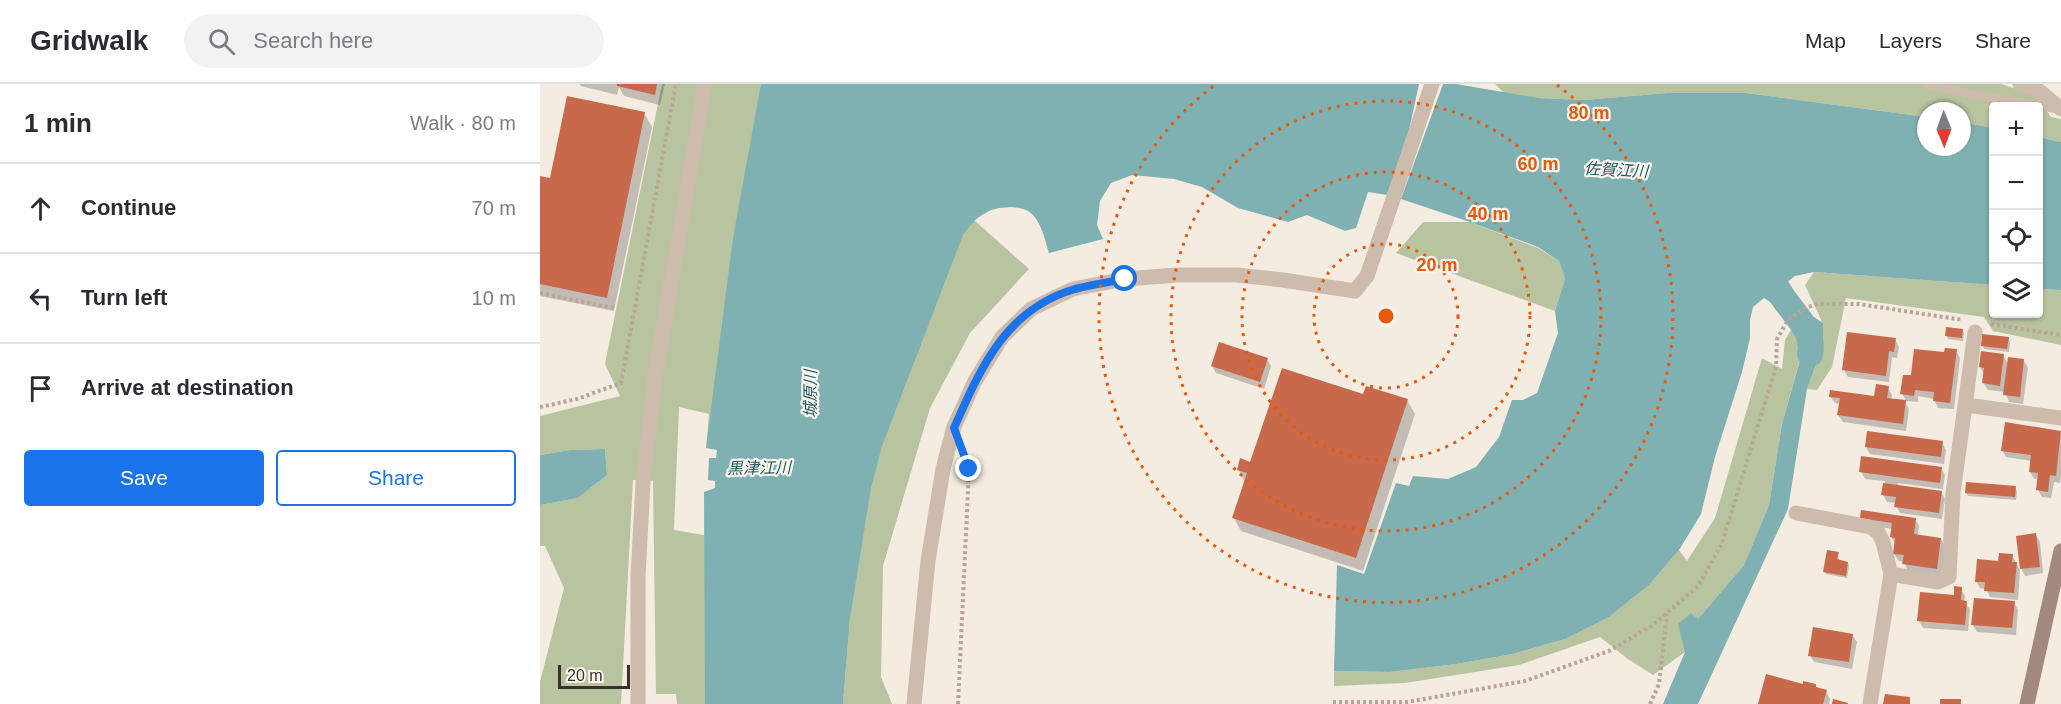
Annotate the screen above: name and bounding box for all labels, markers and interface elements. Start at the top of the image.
search box [184,14,604,68]
text: Gridwalk [30,25,148,56]
icon: search [205,25,238,58]
text: Search here [253,28,373,53]
text: Map [1805,29,1846,52]
text: Layers [1879,29,1942,52]
text: Share [1975,29,2031,52]
north arrow [1917,102,1971,156]
map controls [1989,102,2043,318]
button: + [1989,102,2043,156]
text: 80 m [1568,103,1610,123]
text: 1 min [24,108,92,138]
text: Walk · 80 m [410,112,516,134]
text: 60 m [1517,154,1559,174]
button: − [1989,156,2043,210]
water label: 佐賀江川 [1584,160,1650,180]
icon: ahead [24,192,57,225]
text: Continue [81,195,176,220]
text: 70 m [472,197,516,219]
text: 40 m [1467,204,1509,224]
button: locate [1989,210,2043,264]
text: 20 m [1416,255,1458,275]
button: layers [1989,264,2043,318]
route start [1111,265,1137,291]
icon: left [24,282,57,315]
text: Turn left [81,285,167,310]
text: 10 m [472,287,516,309]
centre of rings [1376,306,1396,326]
water label: 城原川 [802,368,819,418]
icon: arrive [24,372,57,405]
text: Arrive at destination [81,375,294,400]
button: Save [24,450,264,506]
button: Share [276,450,516,506]
route end [955,455,981,481]
water label: 黒津江川 [727,459,793,477]
scale bar [558,662,630,690]
text: 20 m [567,667,603,684]

